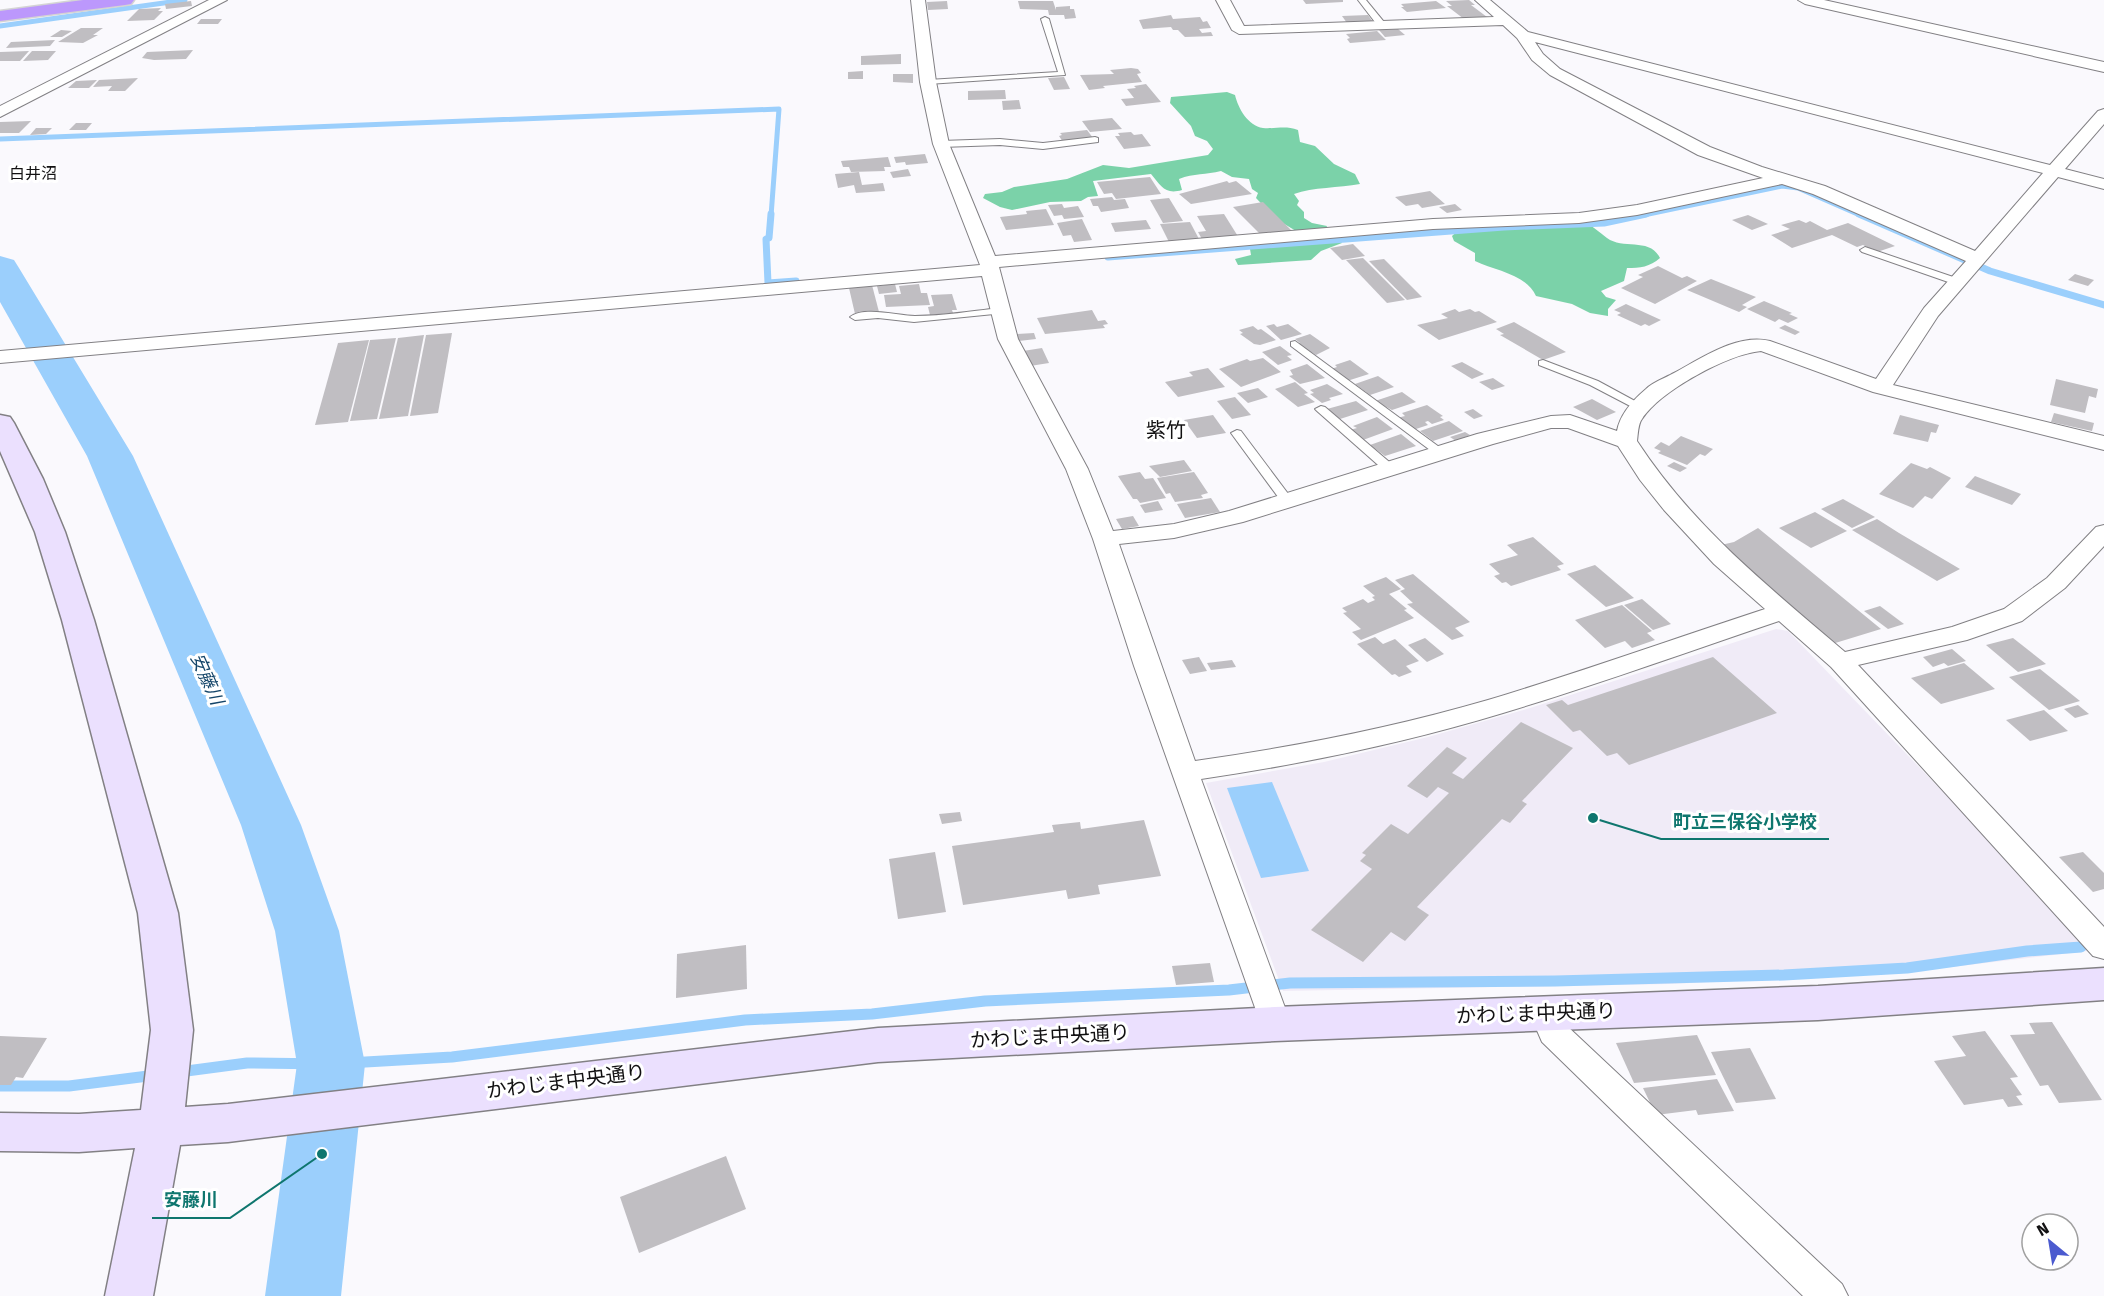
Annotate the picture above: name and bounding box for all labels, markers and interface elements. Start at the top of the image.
district label: 白井沼 [9,164,57,183]
district label: 紫竹 [1146,418,1186,442]
water label: 安藤川 [186,650,229,710]
callout: 町立三保谷小学校 [1661,803,1829,839]
text: 町立三保谷小学校 [1673,811,1817,833]
street label: かわじま中央通り [1456,998,1616,1028]
street label: かわじま中央通り [969,1020,1131,1052]
street label: かわじま中央通り [485,1059,647,1103]
callout: 安藤川 [152,1182,230,1218]
text: 安藤川 [164,1189,218,1211]
north arrow [2020,1212,2080,1272]
text: N [2033,1219,2052,1240]

